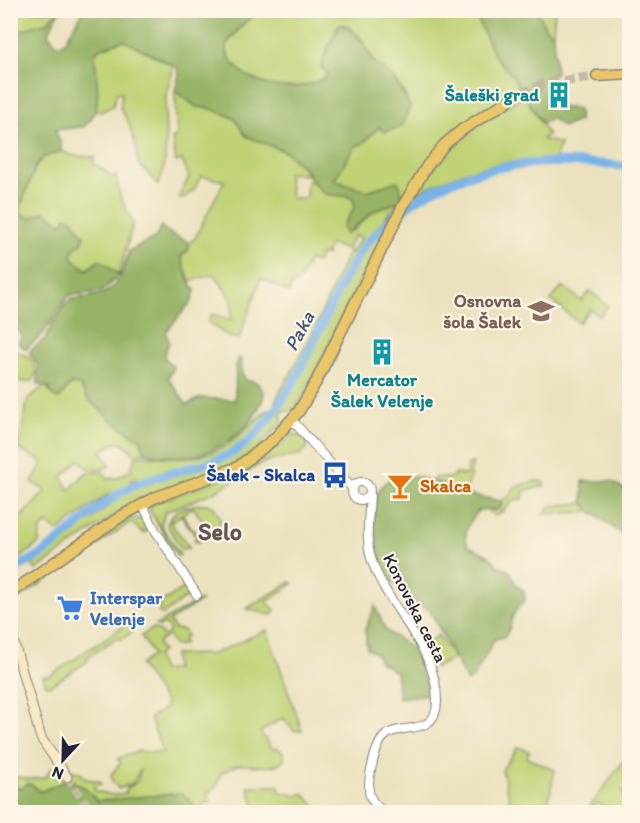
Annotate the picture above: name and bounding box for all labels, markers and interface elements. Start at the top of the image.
building icon: Šaleški grad [544,80,574,110]
place label: Šaleški grad [445,84,539,106]
place label: Osnovna šola Šalek [443,290,522,333]
school or university icon: Osnovna šola Šalek [526,296,556,326]
water label: Paka [279,306,320,355]
building icon: Mercator Šalek Velenje [367,337,397,367]
place label: Mercator Šalek Velenje [331,369,434,412]
bus stop icon: Šalek - Skalca [320,460,350,490]
place label: Šalek - Skalca [206,464,315,486]
bar icon: Skalca [385,471,415,501]
place label: Skalca [420,475,471,497]
district label: Selo [198,517,242,546]
street label: Konovska cesta [378,550,452,666]
place label: Interspar Velenje [90,587,163,630]
supermarket icon: Interspar Velenje [55,593,85,623]
north arrow [33,730,93,790]
text: N [49,763,66,784]

